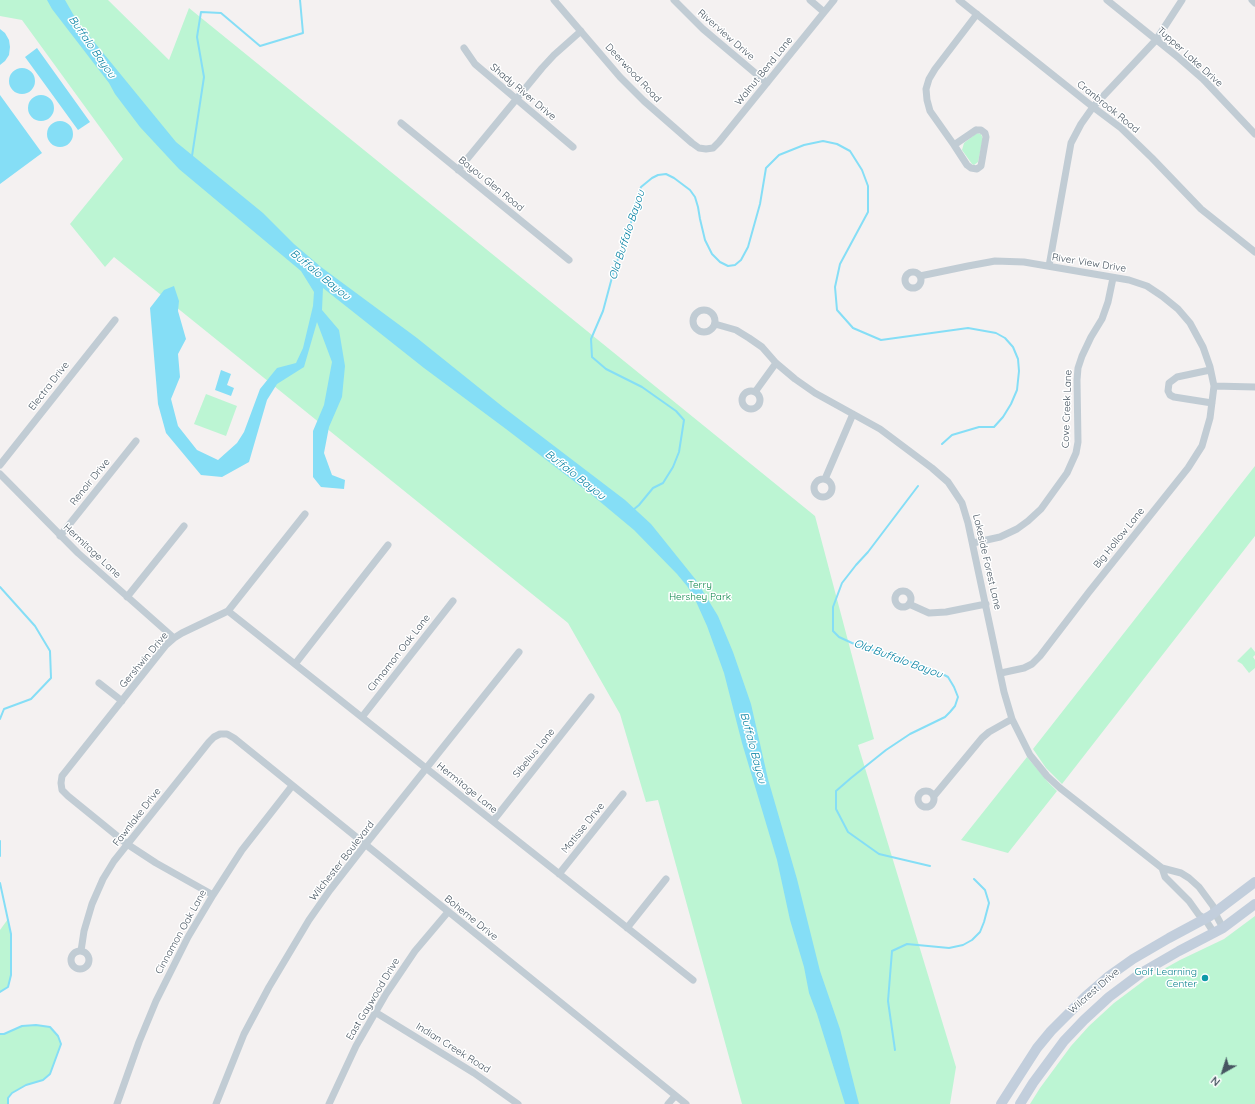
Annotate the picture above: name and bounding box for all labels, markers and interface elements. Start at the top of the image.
street label: Riverview Drive [695,7,757,63]
water label: Buffalo Bayou [66,13,118,81]
street label: Tupper Lake Drive [1155,24,1225,90]
street label: Walnut Bend Lane [733,34,795,108]
street label: Deerwood Road [603,41,663,105]
street label: Shady River Drive [488,61,558,123]
street label: Cranbrook Road [1074,78,1142,136]
street label: Bayou Glen Road [456,154,526,214]
water label: Old Buffalo Bayou [606,188,648,282]
water label: Buffalo Bayou [287,247,353,303]
street label: River View Drive [1051,251,1127,275]
street label: Electra Drive [26,359,72,413]
street label: Cove Creek Lane [1060,370,1074,448]
water label: Buffalo Bayou [542,447,608,503]
street label: Renoir Drive [67,456,113,508]
street label: Big Hollow Lane [1091,505,1147,571]
street label: Lakeside Forest Lane [970,513,1004,611]
street label: Hermitage Lane [61,521,123,581]
park label: Terry Hershey Park [669,579,731,602]
street label: Cinnamon Oak Lane [365,612,433,694]
street label: Gershwin Drive [117,630,171,690]
water label: Old Buffalo Bayou [852,637,944,681]
water label: Buffalo Bayou [737,711,769,785]
street label: Sibelius Lane [511,726,557,780]
street label: Hermitage Lane [434,760,500,816]
street label: Fawnlake Drive [111,785,163,849]
street label: Matisse Drive [559,800,607,856]
street label: Wilchester Boulevard [307,819,377,903]
street label: Cinnamon Oak Lane [153,888,209,976]
street label: Boheme Drive [442,893,500,943]
street label: East Gaywood Drive [344,956,402,1042]
street label: Wilcrest Drive [1066,966,1122,1016]
place label: Golf Learning Center [1135,966,1197,990]
marker: Golf Learning Center [1200,973,1210,983]
street label: Indian Creek Road [414,1020,492,1076]
north arrow [1203,1052,1243,1092]
text: N [1208,1073,1223,1089]

